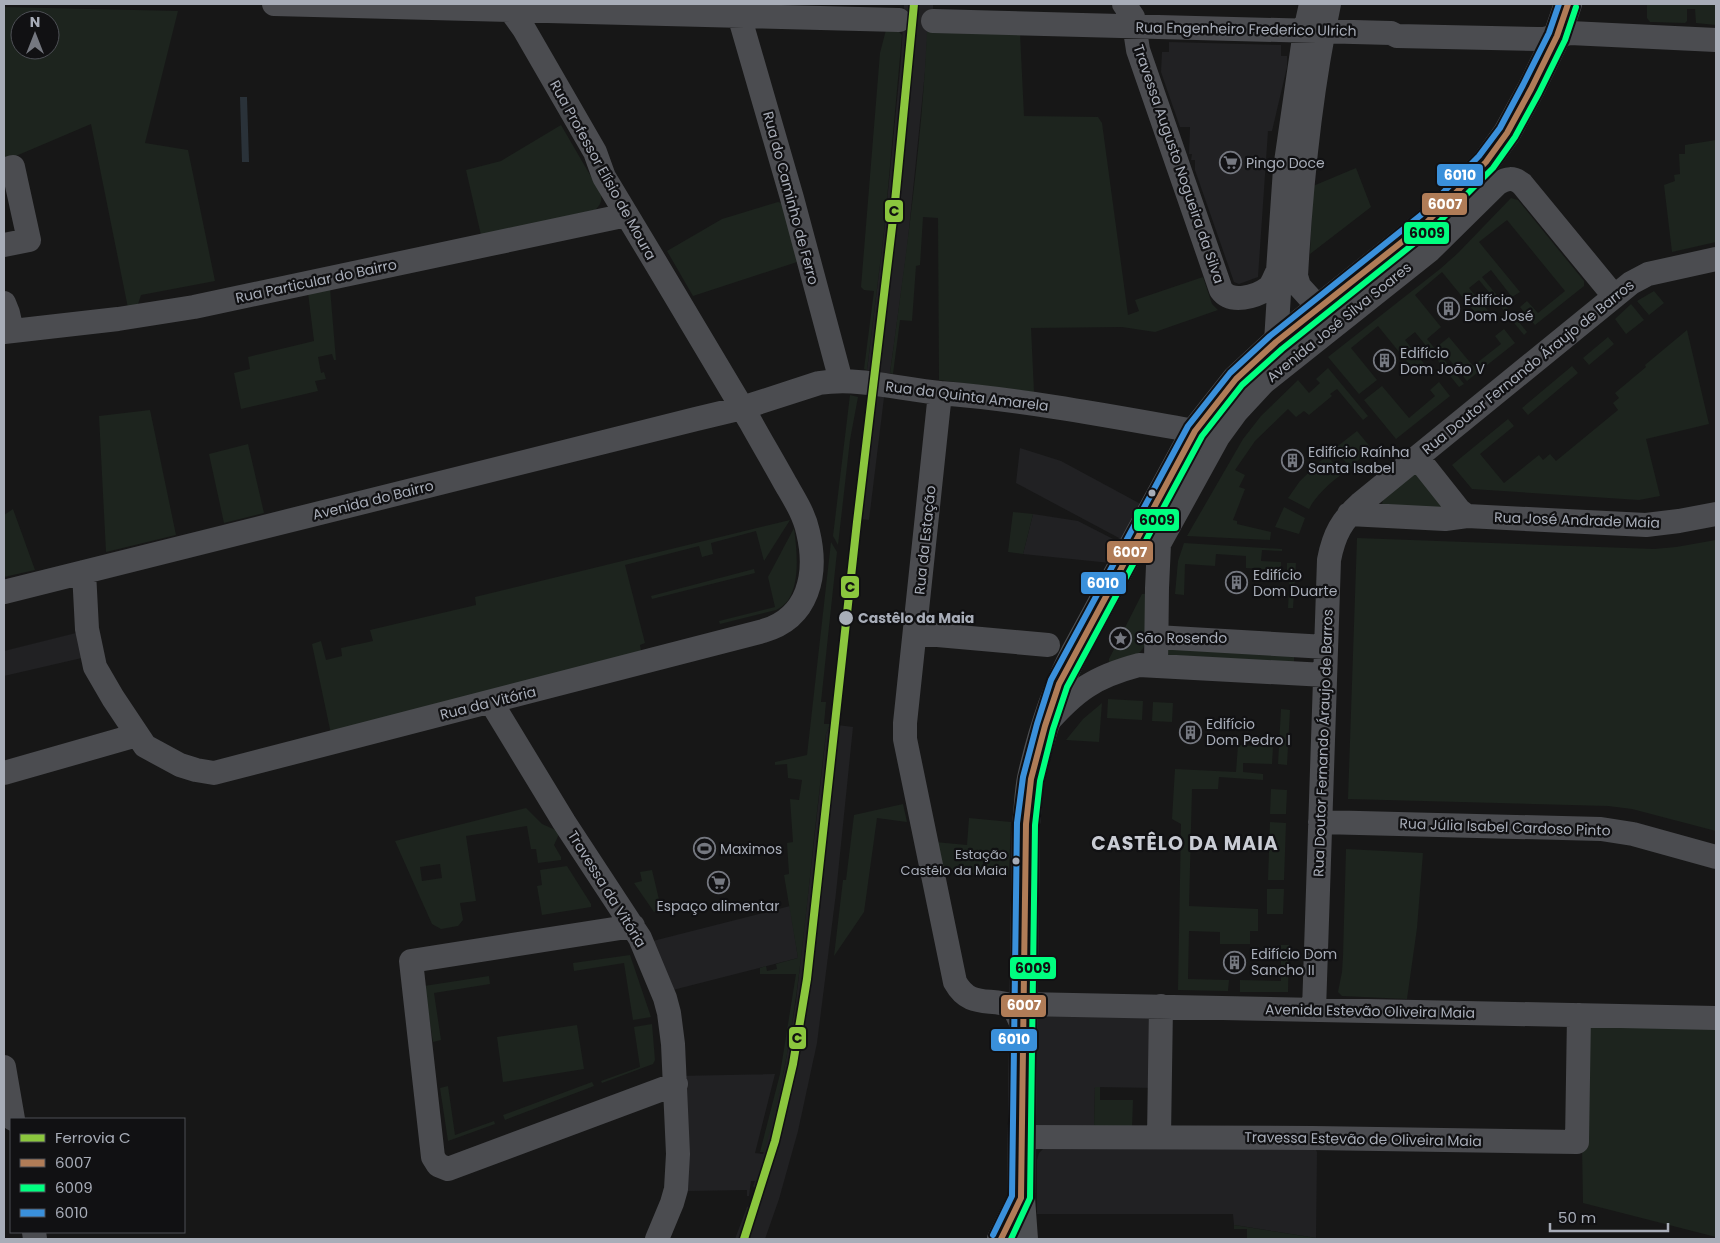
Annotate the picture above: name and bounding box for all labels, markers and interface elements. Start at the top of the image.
north arrow [10,10,60,60]
text: N [30,12,40,32]
street label: Rua Engenheiro Frederico Ulrich [1135,17,1357,41]
street label: Travessa Augusto Nogueira da Silva [1129,42,1229,286]
street label: Rua Professor Elísio de Moura [545,76,661,264]
street label: Rua do Caminho de Ferro [758,109,824,287]
supermarket icon: Pingo Doce [1218,151,1242,175]
place label: Pingo Doce [1246,153,1325,173]
line badge: 6010 [1436,163,1484,187]
text: 6010 [1444,165,1476,185]
line badge: 6007 [1421,192,1468,216]
text: 6007 [1428,194,1463,214]
line badge: C [884,199,904,223]
text: C [889,201,900,221]
line badge: 6009 [1403,221,1450,245]
text: 6009 [1409,223,1445,243]
street label: Rua Particular do Bairro [234,254,399,308]
street label: Avenida José Silva Soares [1262,257,1416,387]
street label: Rua Doutor Fernando Áraujo de Barros [1418,275,1638,459]
place label: Edifício Dom José [1464,290,1534,326]
building icon: Edifício Dom José [1436,296,1460,320]
place label: Edifício Dom João V [1400,343,1486,379]
building icon: Edifício Dom João V [1372,349,1396,373]
street label: Rua da Quinta Amarela [884,376,1050,416]
place label: Edifício Raínha Santa Isabel [1308,442,1410,478]
building icon: Edifício Raínha Santa Isabel [1280,448,1304,472]
street label: Avenida do Bairro [310,475,436,525]
street label: Rua da Estação [909,485,941,595]
unlabelled marker [1147,488,1157,498]
street label: Rua José Andrade Maia [1494,507,1660,533]
line badge: 6009 [1133,508,1180,532]
text: 6009 [1139,510,1175,530]
line badge: 6007 [1106,540,1154,564]
text: 6007 [1113,542,1148,562]
place label: Edifício Dom Duarte [1253,565,1338,601]
line badge: 6010 [1080,571,1127,595]
building icon: Edifício Dom Duarte [1225,571,1249,595]
text: 6010 [1087,573,1119,593]
line badge: C [840,575,860,599]
text: C [845,577,856,597]
place label: Castêlo da Maia [858,608,974,628]
marker: Castêlo da Maia [837,609,855,627]
street label: Rua Doutor Fernando Áraujo de Barros [1308,609,1338,877]
place icon: São Rosendo [1108,626,1132,650]
place label: São Rosendo [1136,628,1227,648]
street label: Rua da Vitória [438,681,538,725]
place label: Edifício Dom Pedro I [1206,714,1291,750]
building icon: Edifício Dom Pedro I [1178,720,1202,744]
street label: Rua Júlia Isabel Cardoso Pinto [1399,813,1611,841]
street label: Travessa da Vitória [563,827,651,951]
district label: CASTÊLO DA MAIA [1091,830,1279,857]
sports icon: Maximos [692,837,716,861]
place label: Maximos [720,839,782,859]
place label: Estação Castêlo da Maia [901,845,1007,880]
marker: Estação Castêlo da Maia [1011,856,1021,866]
supermarket icon: Espaço alimentar [706,871,730,895]
place label: Espaço alimentar [657,896,779,916]
place label: Edifício Dom Sancho II [1251,944,1337,980]
building icon: Edifício Dom Sancho II [1223,950,1247,974]
line badge: 6009 [1009,956,1057,980]
text: 6009 [1015,958,1051,978]
line badge: 6007 [1000,994,1047,1018]
text: 6007 [1007,995,1042,1015]
street label: Avenida Estevão Oliveira Maia [1265,999,1475,1023]
line badge: C [788,1026,807,1050]
text: C [792,1028,803,1048]
line badge: 6010 [990,1028,1038,1052]
text: 6010 [998,1029,1030,1049]
legend [10,1118,185,1233]
text: Ferrovia C [55,1127,130,1148]
street label: Travessa Estevão de Oliveira Maia [1244,1127,1482,1151]
text: 6007 [55,1152,92,1173]
text: 6009 [55,1177,93,1198]
scale bar [1550,1200,1668,1232]
text: 6010 [55,1202,88,1223]
text: 50 m [1558,1207,1596,1228]

